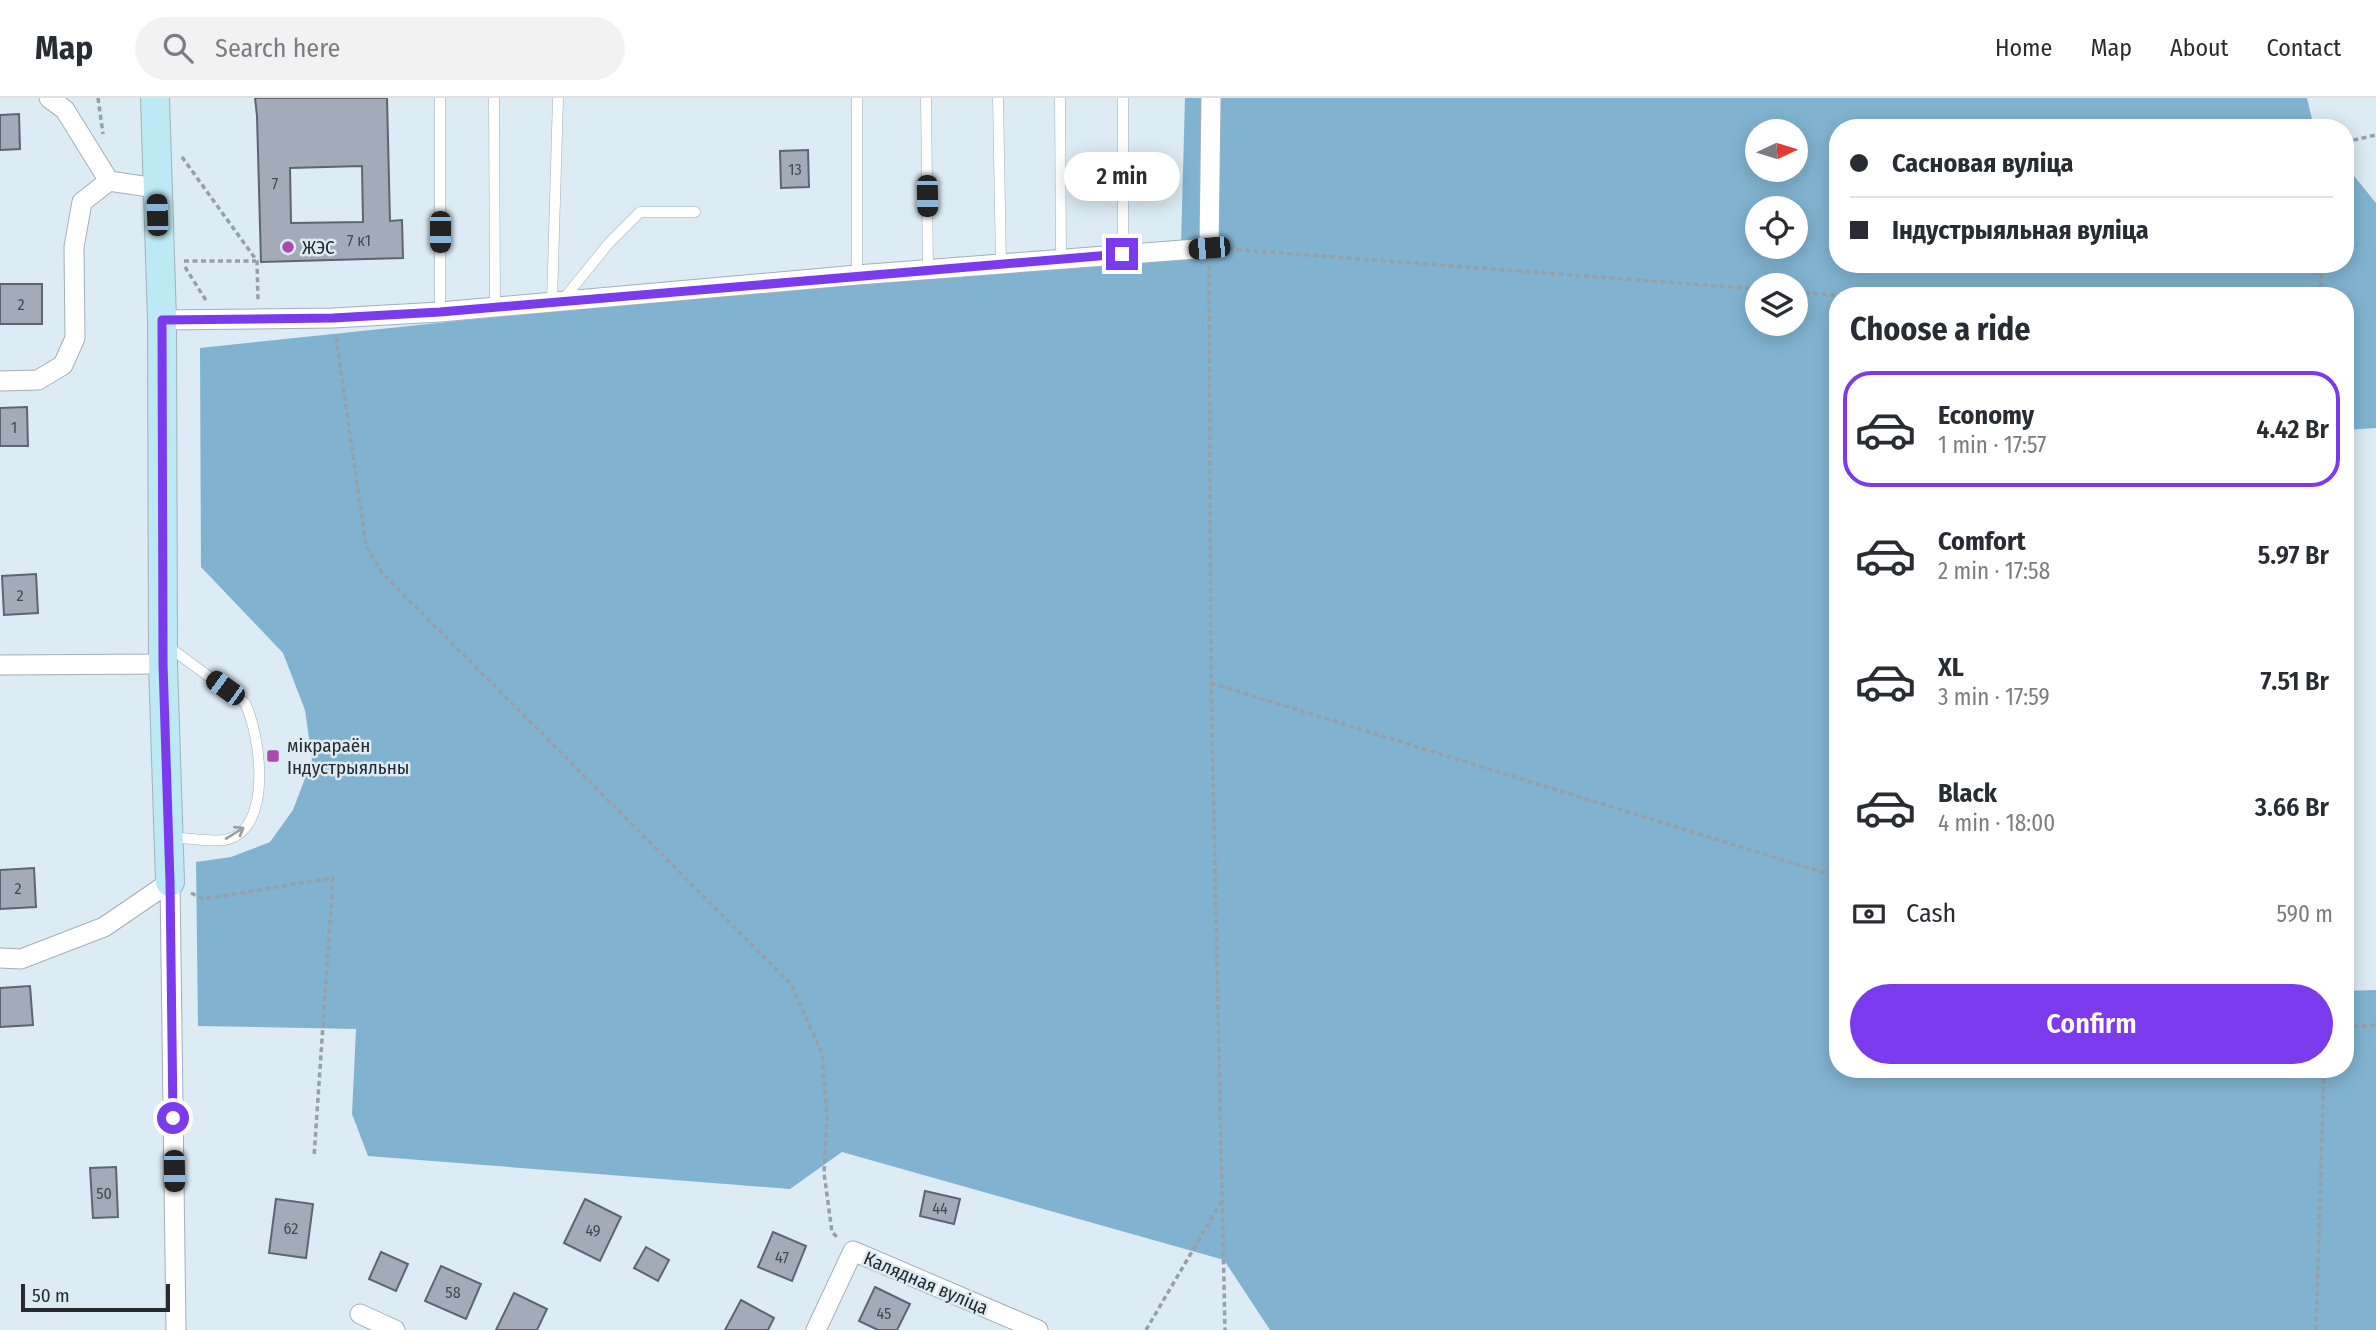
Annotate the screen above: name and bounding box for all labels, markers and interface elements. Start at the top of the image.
search box [135,17,625,80]
text: Map [35,28,93,68]
icon: search [159,29,197,67]
text: Search here [215,33,340,64]
text: Home [1995,34,2052,62]
text: Map [2090,34,2132,62]
text: About [2170,34,2228,62]
text: Contact [2266,34,2341,62]
north arrow [1745,119,1808,182]
map controls [1745,119,1808,336]
text: Сасновая вуліца [1892,148,2073,179]
callout: 2 min [1064,152,1180,202]
house number: 13 [788,160,802,179]
text: 2 min [1096,162,1148,190]
house number: 7 [272,174,279,193]
car [917,175,938,217]
car [146,194,169,236]
button: locate [1745,196,1808,259]
car [430,211,451,253]
text: Індустрыяльная вуліца [1892,215,2149,246]
house number: 7 к1 [347,231,371,250]
place label: ЖЭС [302,236,335,259]
car [1188,236,1231,260]
route end [1106,238,1138,270]
marker: ЖЭС [280,239,296,255]
button: layers [1745,273,1808,336]
house number: 2 [17,295,25,314]
text: Choose a ride [1850,310,2031,348]
icon: car [1854,398,1917,461]
text: Economy [1938,400,2034,431]
text: 4.42 Br [2256,414,2329,445]
house number: 1 [11,418,17,437]
text: 1 min · 17:57 [1938,431,2046,459]
icon: car [1854,524,1917,587]
text: Comfort [1938,526,2026,557]
text: 5.97 Br [2258,540,2329,571]
text: 2 min · 17:58 [1938,557,2050,585]
house number: 2 [16,586,24,605]
icon: car [1854,650,1917,713]
text: XL [1938,652,1964,683]
text: 7.51 Br [2260,666,2329,697]
car [202,667,249,709]
text: 3 min · 17:59 [1938,683,2050,711]
place label: мікрараён Індустрыяльны [287,734,409,779]
marker: мікрараён Індустрыяльны [265,748,281,764]
icon: car [1854,776,1917,839]
text: Black [1938,778,1997,809]
text: 3.66 Br [2255,792,2329,823]
text: 4 min · 18:00 [1938,809,2055,837]
one-way arrow [225,825,244,840]
house number: 2 [14,879,22,898]
icon: cash [1850,895,1888,933]
text: Cash [1906,898,1956,929]
text: 590 m [2277,900,2333,928]
button: Confirm [1850,984,2333,1064]
route start [157,1102,189,1134]
car [164,1150,185,1192]
house number: 50 [96,1184,112,1203]
house number: 44 [932,1199,948,1218]
house number: 62 [284,1219,298,1238]
house number: 49 [585,1221,601,1240]
street label: Калядная вуліца [860,1246,992,1320]
house number: 47 [775,1248,789,1267]
scale bar [21,1281,170,1313]
house number: 58 [445,1283,461,1302]
text: 50 m [32,1284,70,1307]
house number: 45 [877,1304,891,1323]

